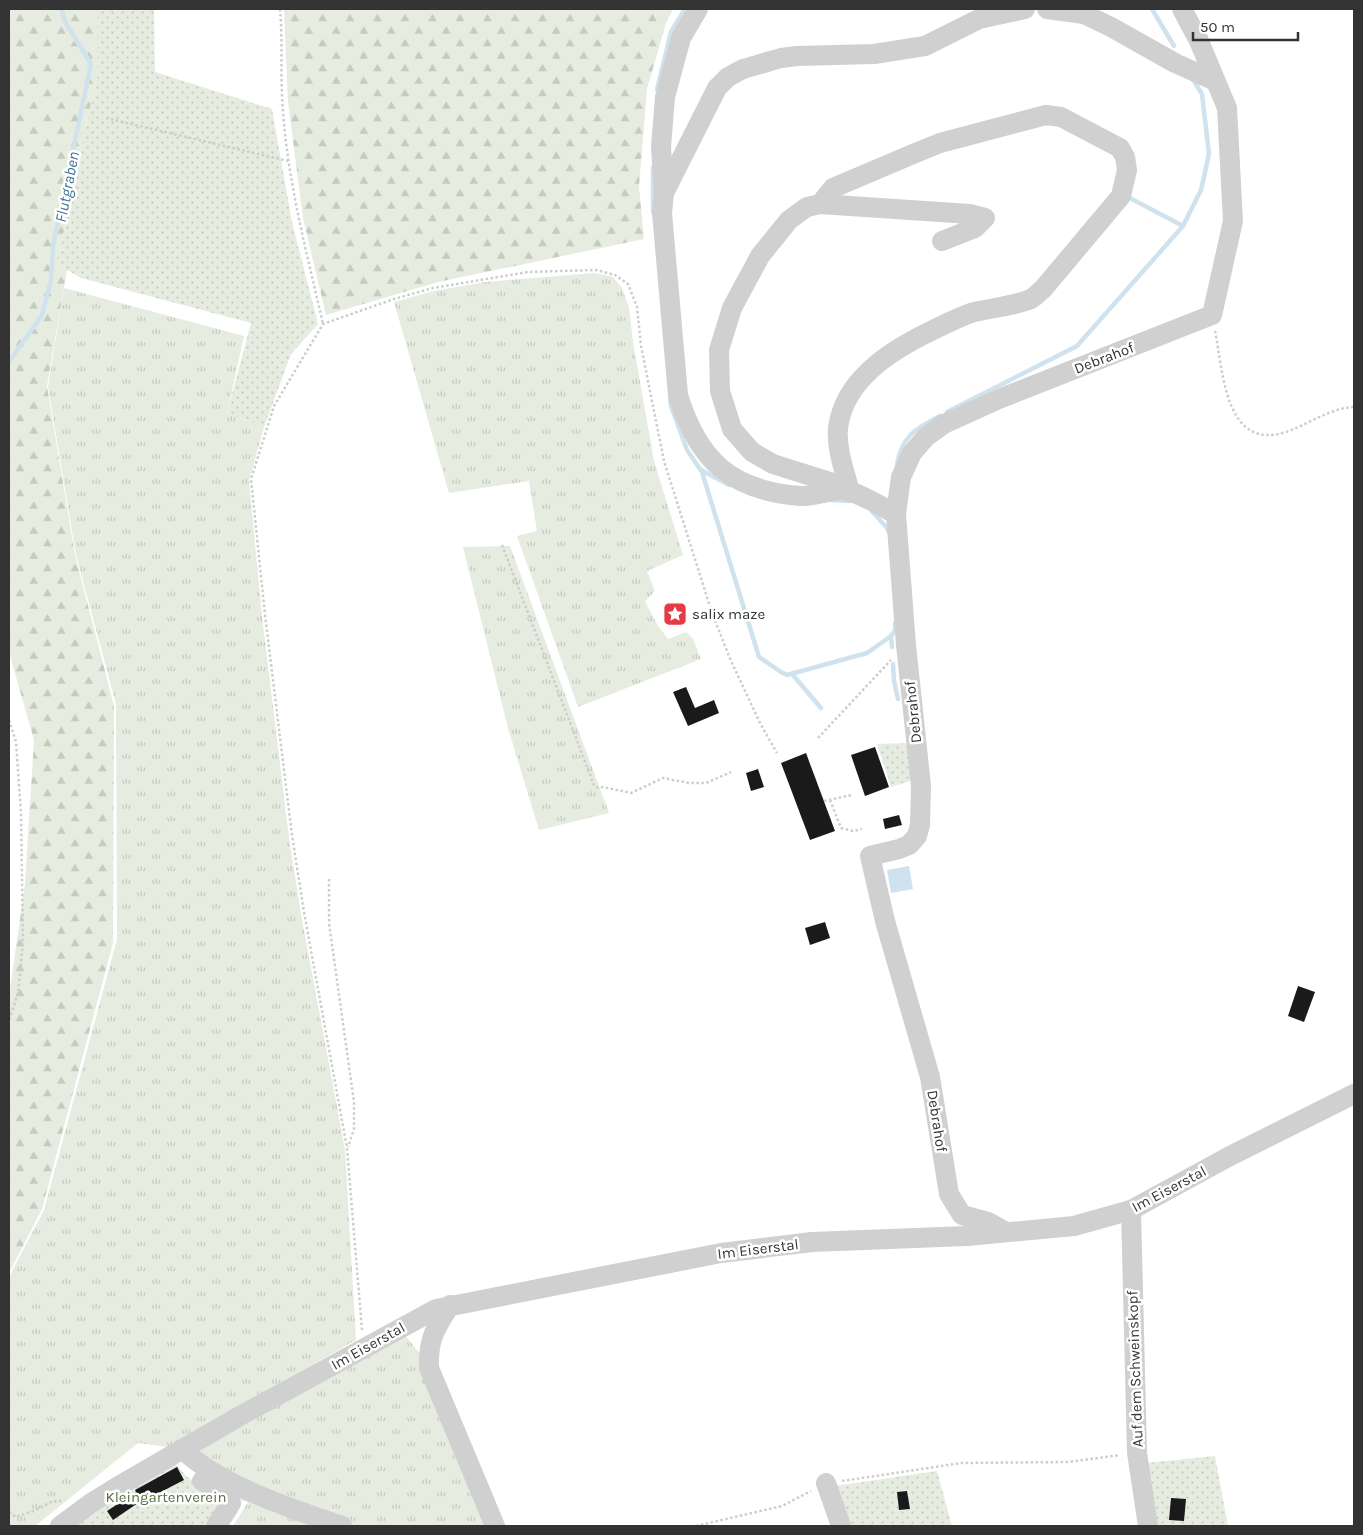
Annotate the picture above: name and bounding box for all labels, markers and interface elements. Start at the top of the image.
scale bar [1193,10,1298,42]
text: 50 m [1200,18,1235,36]
water label: Flutgraben [51,150,83,224]
street label: Debrahof [1072,338,1137,378]
place icon: salix maze [662,601,688,627]
place label: salix maze [692,605,765,623]
street label: Debrahof [901,679,925,744]
street label: Debrahof [923,1089,951,1154]
street label: Im Eiserstal [1129,1162,1209,1216]
street label: Im Eiserstal [716,1235,800,1263]
street label: Auf dem Schweinskopf [1123,1289,1147,1448]
street label: Im Eiserstal [328,1318,408,1374]
park label: Kleingartenverein [106,1488,226,1506]

